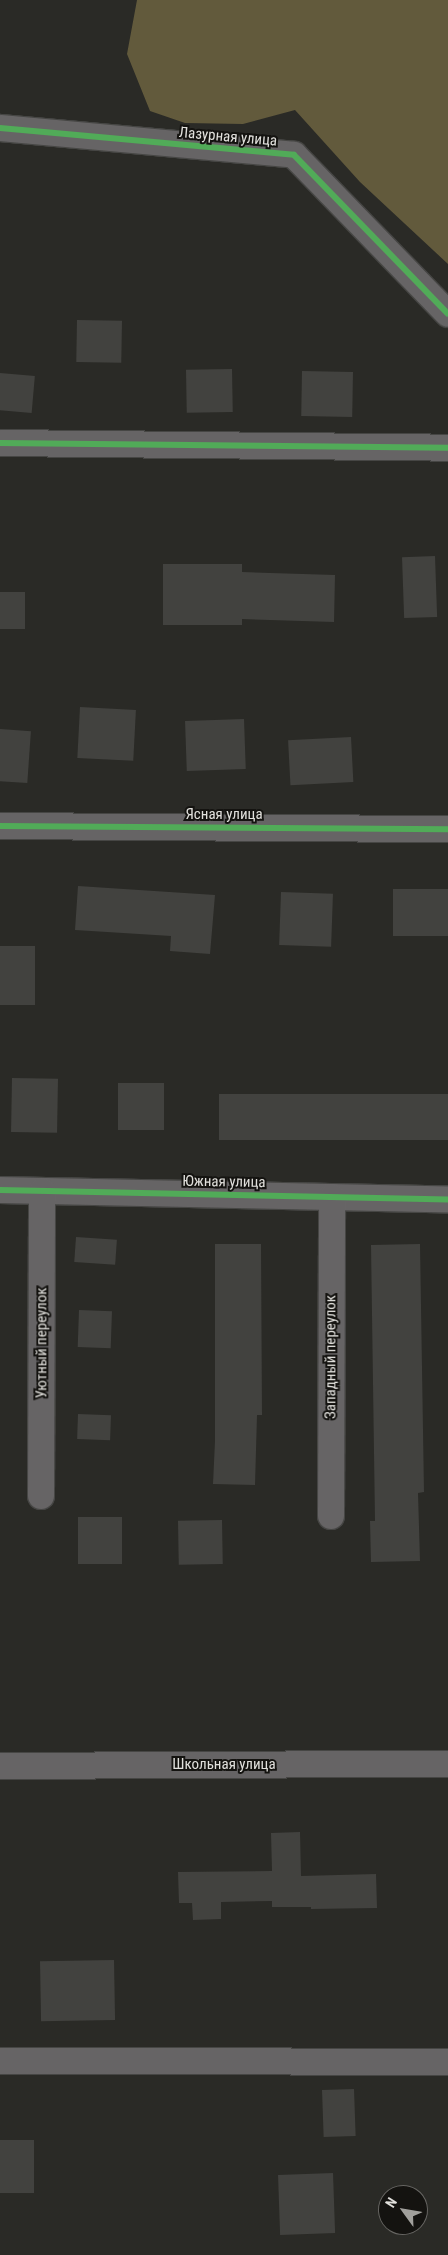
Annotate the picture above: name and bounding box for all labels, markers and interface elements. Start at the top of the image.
street label: Лазурная улица [178,124,278,150]
street label: Ясная улица [185,806,263,824]
street label: Южная улица [182,1172,266,1192]
street label: Уютный переулок [33,1288,51,1398]
street label: Западный переулок [322,1295,340,1419]
street label: Школьная улица [172,1756,276,1774]
north arrow [378,2185,428,2235]
text: N [382,2195,400,2210]

